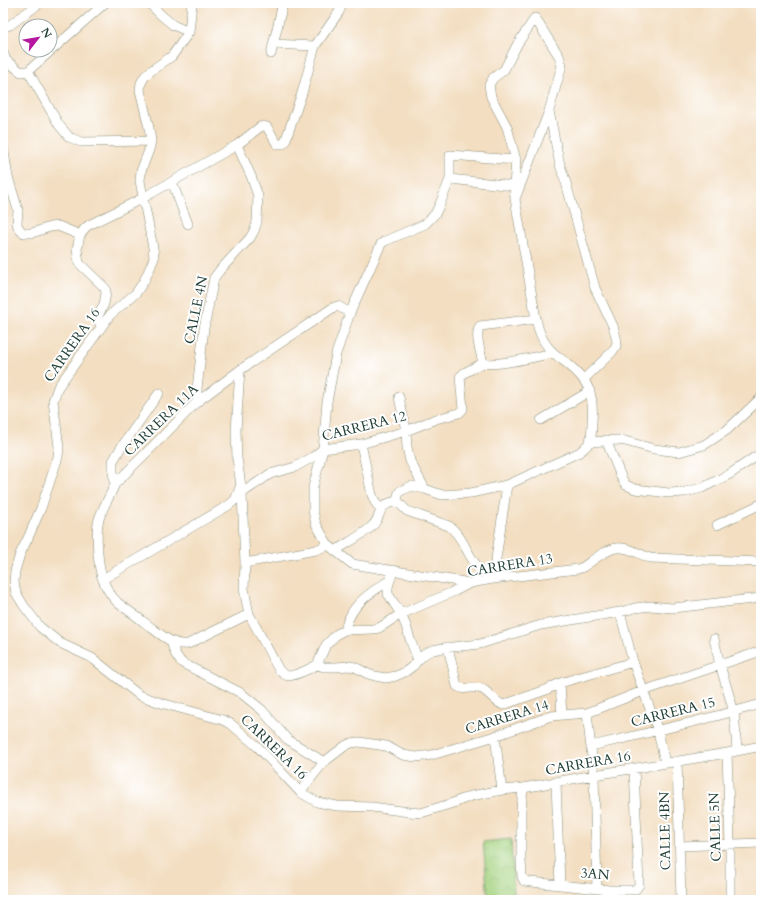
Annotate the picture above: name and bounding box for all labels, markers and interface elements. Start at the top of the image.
north arrow [18,18,58,58]
text: N [37,25,55,41]
street label: CALLE 4N [180,274,212,346]
street label: CARRERA 16 [39,304,105,386]
street label: CARRERA 11A [120,380,202,460]
street label: CARRERA 12 [320,406,408,446]
street label: CARRERA 13 [466,549,554,581]
street label: CARRERA 15 [629,692,717,732]
street label: CARRERA 14 [463,695,551,739]
street label: CARRERA 16 [236,710,312,784]
street label: CARRERA 16 [544,746,632,780]
street label: CALLE 4BN [655,791,675,870]
street label: CALLE 5N [704,792,726,862]
street label: 3AN [580,863,610,885]

